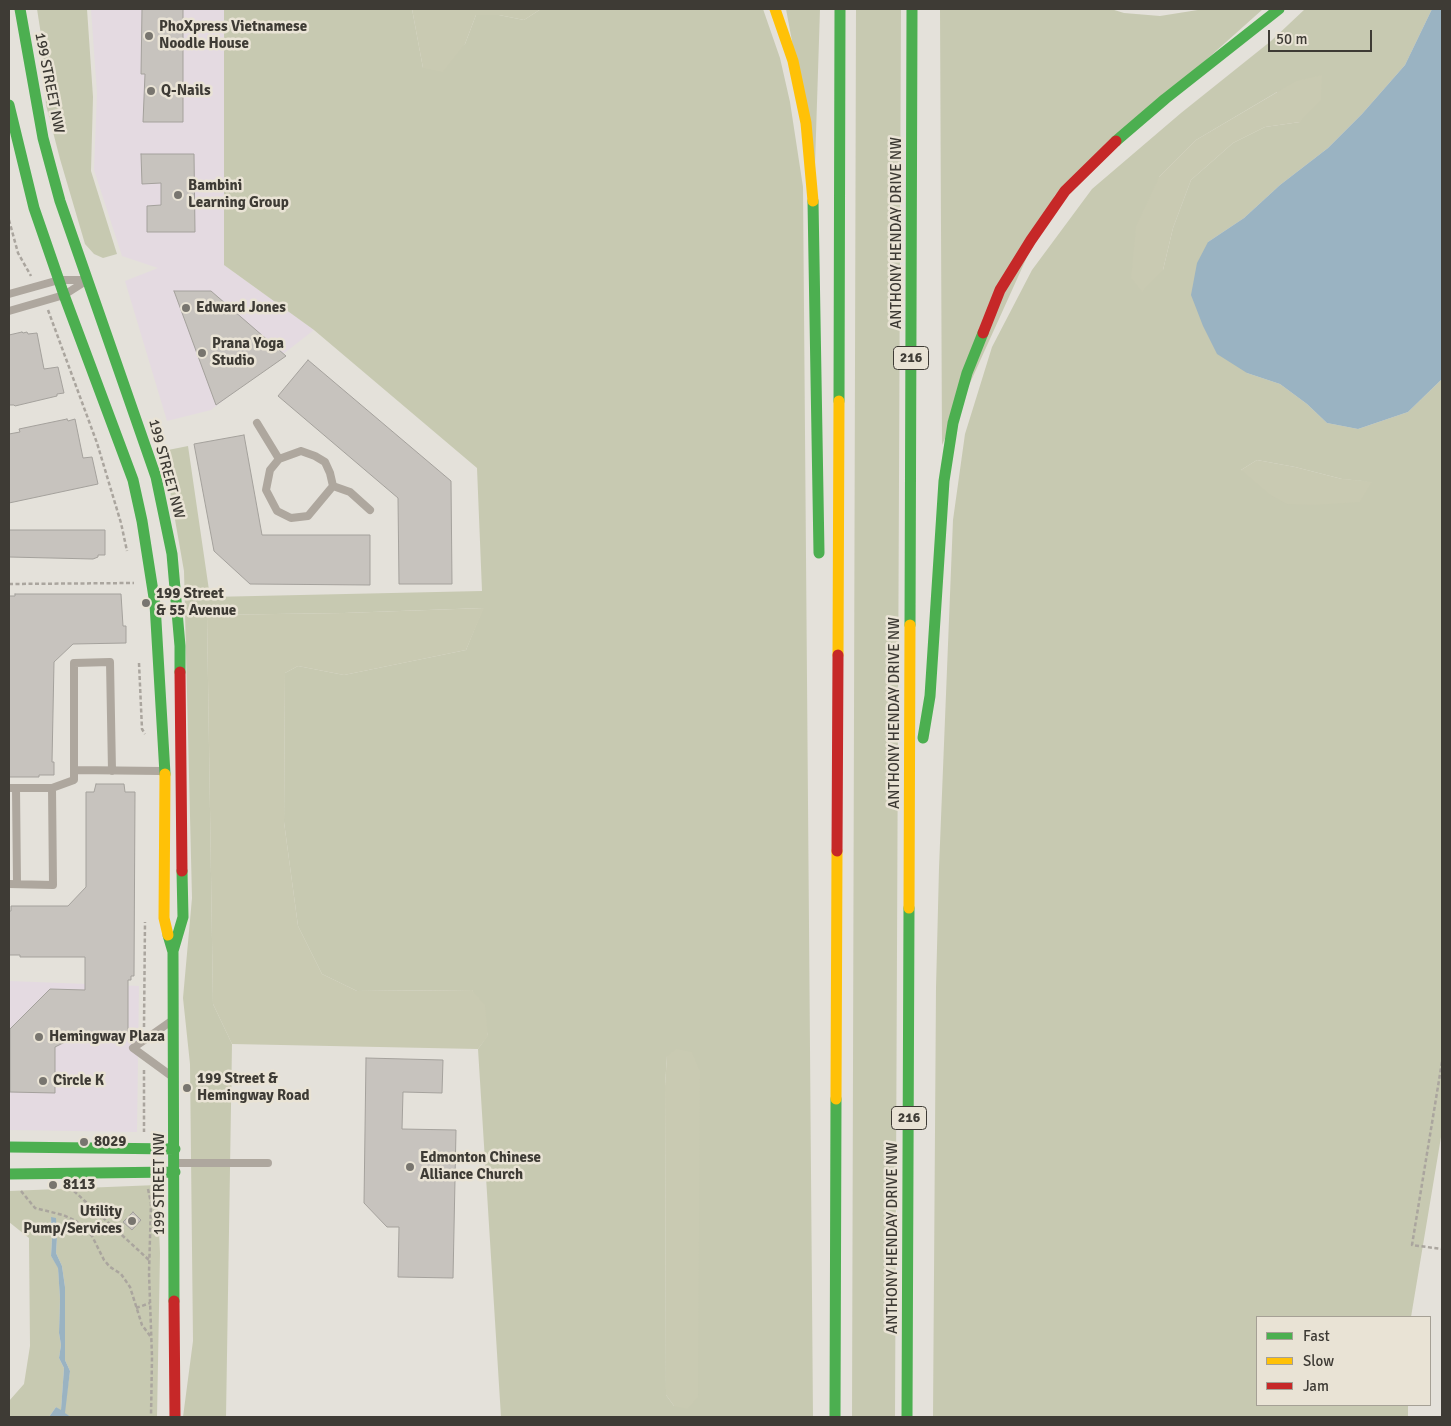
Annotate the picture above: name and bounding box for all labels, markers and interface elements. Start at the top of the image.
place label: PhoXpress Vietnamese Noodle House [159,18,307,53]
scale bar [1271,20,1375,52]
marker: PhoXpress Vietnamese Noodle House [143,30,155,42]
text: 50 m [1276,30,1307,48]
street label: 199 STREET NW [30,31,68,135]
place label: Q-Nails [161,82,211,100]
marker: Q-Nails [145,85,157,97]
street label: ANTHONY HENDAY DRIVE NW [888,137,906,329]
place label: Bambini Learning Group [188,177,289,212]
marker: Bambini Learning Group [172,189,184,201]
place label: Edward Jones [196,299,286,317]
marker: Edward Jones [180,302,192,314]
place label: Prana Yoga Studio [212,335,284,370]
road number: 216 [894,346,928,369]
marker: Prana Yoga Studio [196,347,208,359]
street label: 199 STREET NW [144,417,188,521]
place label: 199 Street & 55 Avenue [156,585,236,620]
marker: 199 Street & 55 Avenue [140,597,152,609]
street label: ANTHONY HENDAY DRIVE NW [886,617,904,809]
place label: Hemingway Plaza [49,1028,165,1046]
marker: Hemingway Plaza [33,1031,45,1043]
place label: 199 Street & Hemingway Road [197,1070,310,1105]
place label: Circle K [53,1072,104,1090]
marker: Circle K [37,1075,49,1087]
marker: 199 Street & Hemingway Road [181,1082,193,1094]
road number: 216 [892,1106,926,1130]
place label: 8029 [94,1133,126,1151]
street label: 199 STREET NW [151,1133,169,1235]
marker: 8029 [78,1136,90,1148]
street label: ANTHONY HENDAY DRIVE NW [884,1142,902,1334]
place label: Edmonton Chinese Alliance Church [420,1149,541,1184]
marker: Edmonton Chinese Alliance Church [404,1161,416,1173]
place label: 8113 [63,1176,95,1194]
marker: 8113 [47,1179,59,1191]
place label: Utility Pump/Services [23,1203,122,1238]
marker: Utility Pump/Services [126,1215,138,1227]
legend [1256,1316,1431,1406]
text: Fast [1303,1327,1330,1345]
text: Slow [1303,1352,1334,1370]
text: Jam [1303,1377,1329,1395]

